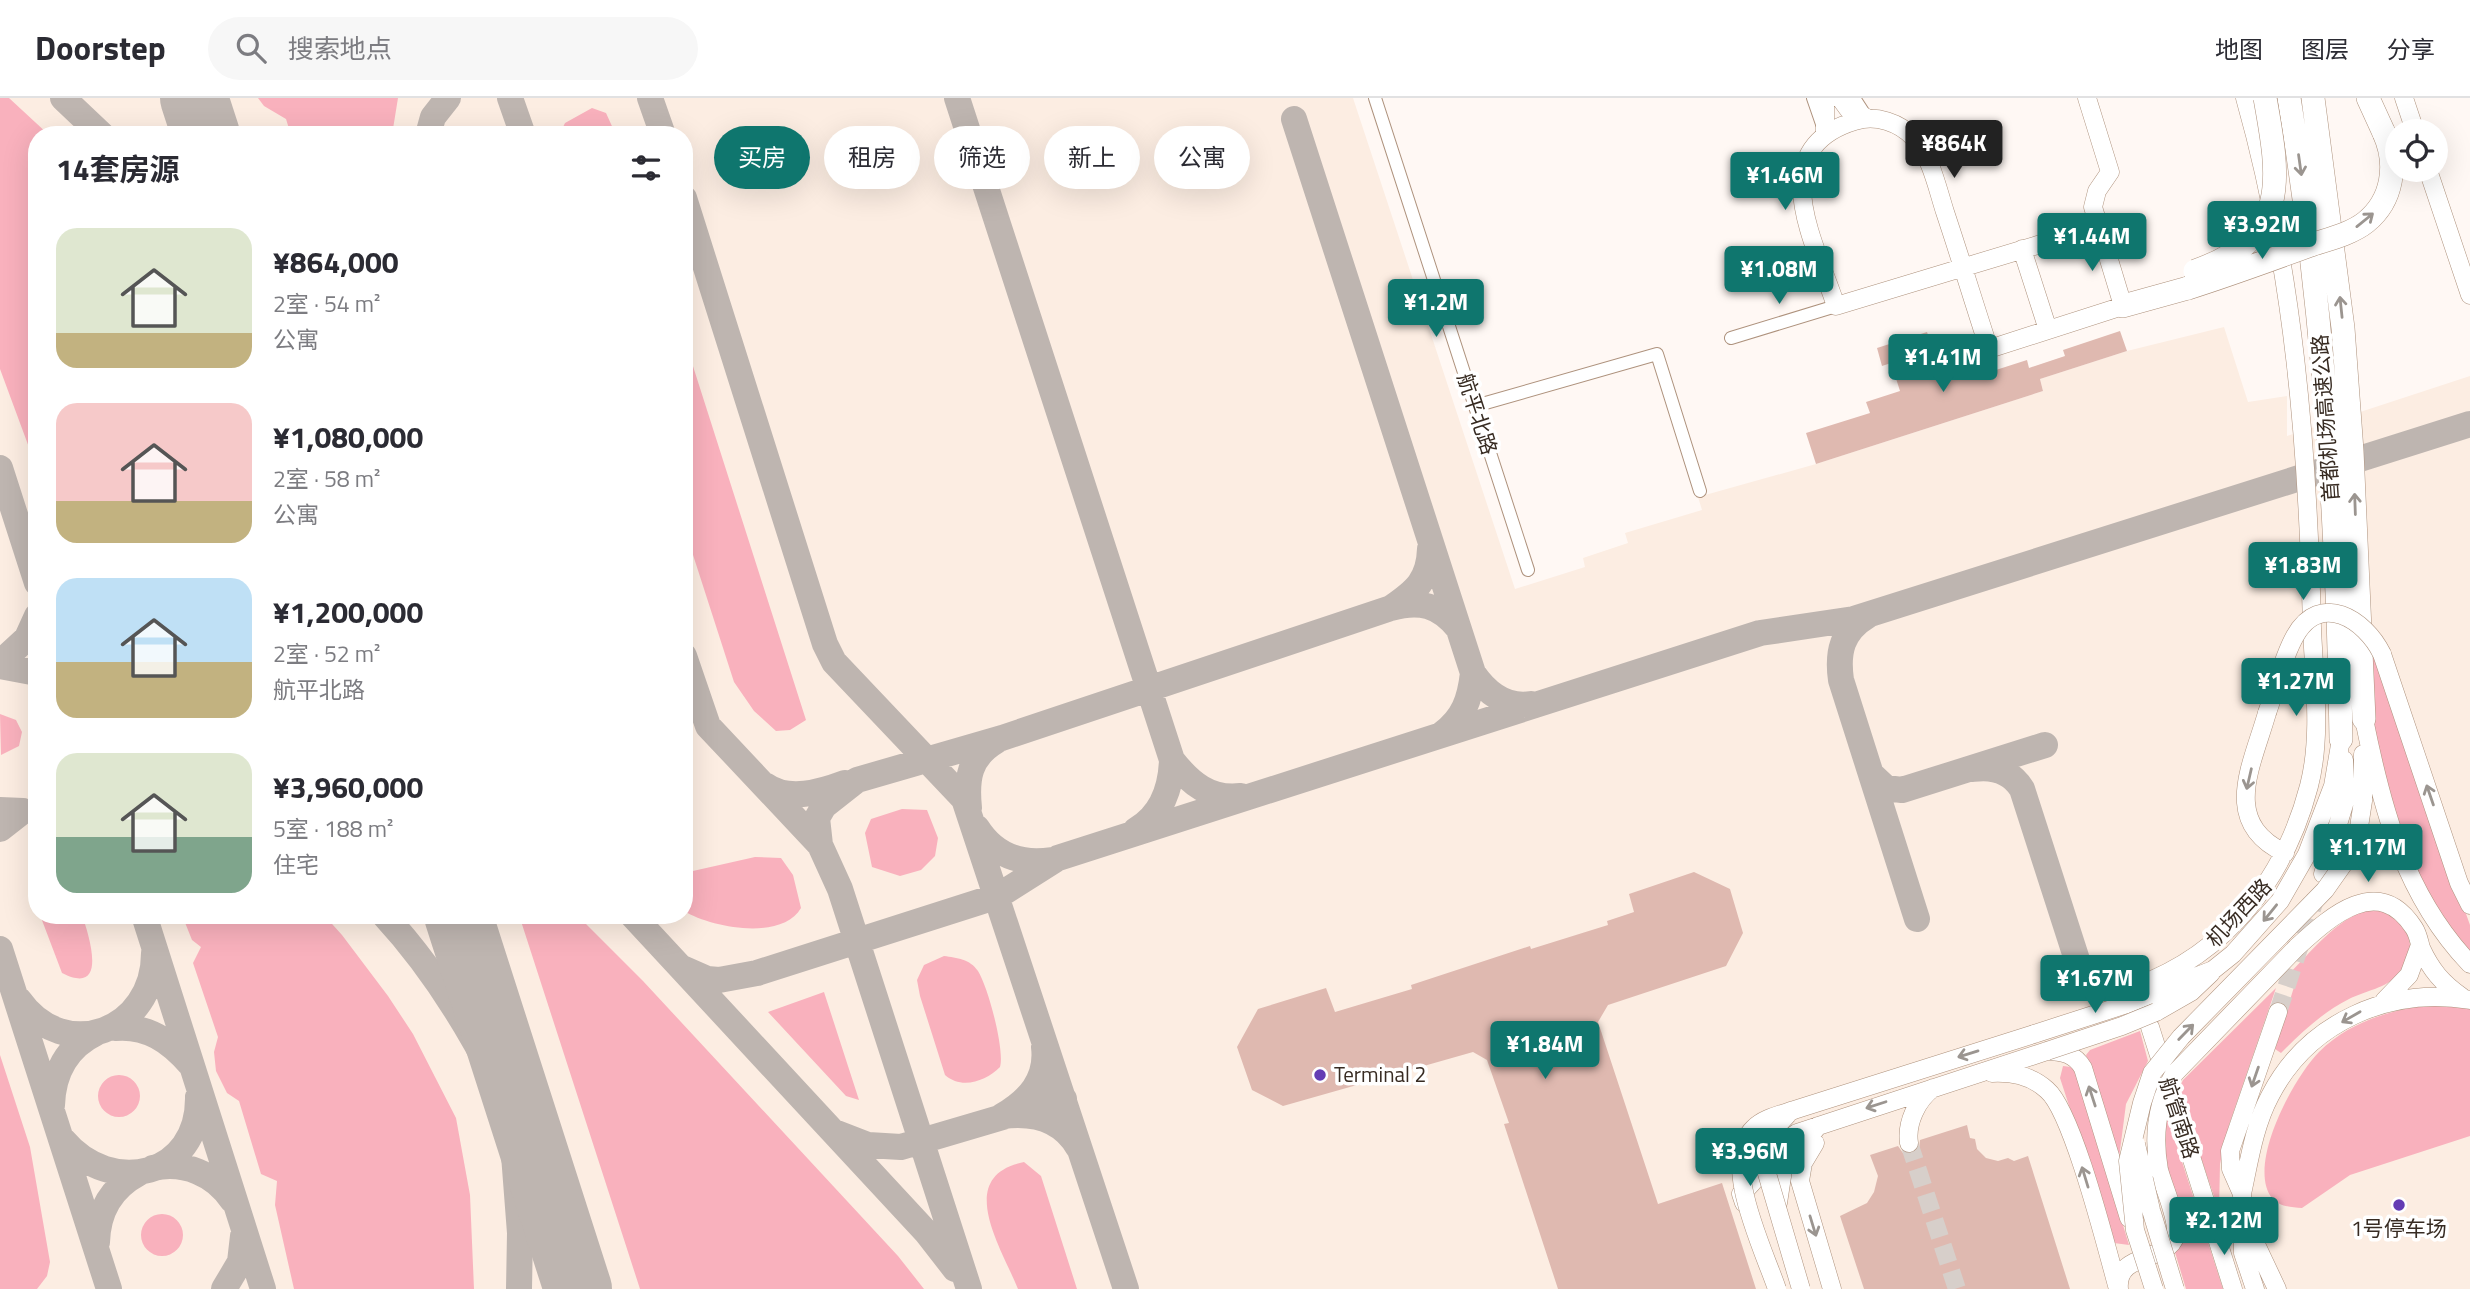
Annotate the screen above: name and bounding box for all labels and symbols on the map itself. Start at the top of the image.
pin: ¥864K [1905,120,2003,180]
pin: ¥1.46M [1728,152,1842,212]
one-way arrow [2294,154,2307,176]
pin: ¥3.92M [2205,202,2319,261]
one-way arrow [2356,213,2374,228]
pin: ¥1.44M [2035,214,2149,273]
pin: ¥1.08M [1722,246,1836,306]
pin: ¥1.2M [1387,280,1485,339]
one-way arrow [2335,296,2348,319]
street label: 首都机场高速公路 [2303,333,2347,503]
pin: ¥1.41M [1886,334,2000,394]
street label: 航平北路 [1450,369,1506,459]
one-way arrow [2348,493,2361,516]
pin: ¥1.83M [2246,542,2360,602]
pin: ¥1.27M [2239,658,2353,718]
one-way arrow [2242,767,2255,790]
one-way arrow [2423,785,2435,807]
pin: ¥1.17M [2311,824,2425,884]
street label: 机场西路 [2198,871,2279,954]
one-way arrow [2262,904,2278,922]
pin: ¥1.67M [2038,956,2152,1015]
one-way arrow [2342,1010,2362,1024]
pin: ¥1.84M [1488,1021,1602,1081]
one-way arrow [2177,1024,2194,1041]
one-way arrow [1958,1048,1980,1061]
place label: Terminal 2 [1334,1058,1426,1090]
one-way arrow [2248,1065,2260,1087]
marker: Terminal 2 [1312,1067,1328,1083]
street label: 航管南路 [2152,1073,2208,1163]
one-way arrow [2085,1085,2097,1107]
one-way arrow [1865,1100,1887,1112]
pin: ¥3.96M [1693,1128,1807,1188]
one-way arrow [2077,1167,2090,1189]
marker: 1号停车场 [2391,1197,2407,1213]
pin: ¥2.12M [2167,1198,2281,1257]
place label: 1号停车场 [2351,1212,2447,1244]
one-way arrow [1807,1214,1820,1236]

